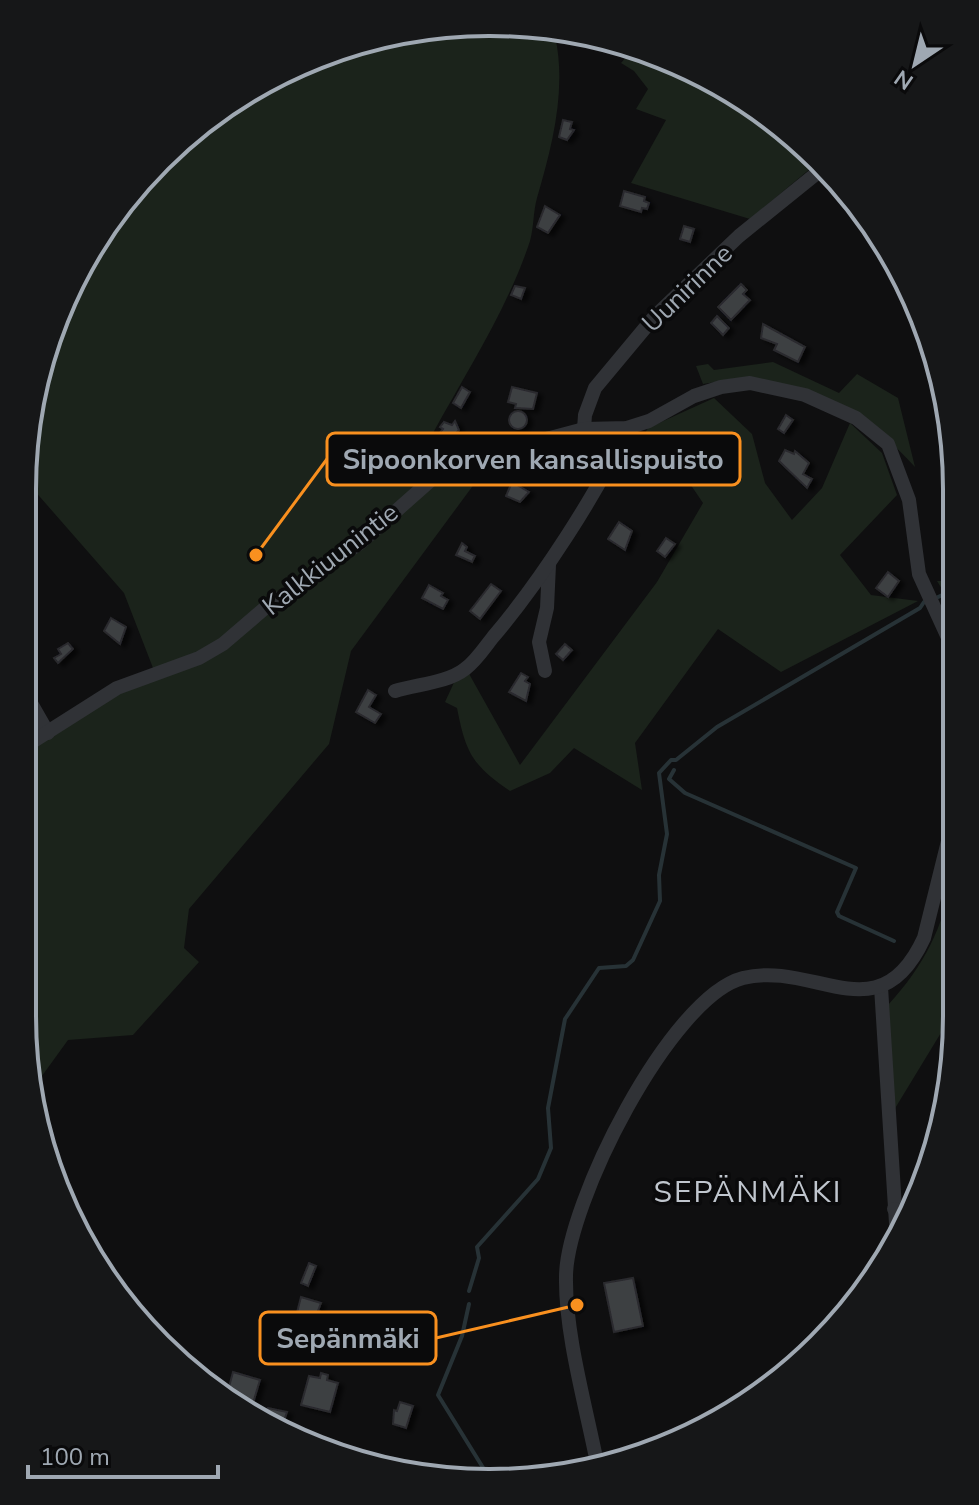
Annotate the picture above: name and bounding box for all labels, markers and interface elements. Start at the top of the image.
north arrow [875,24,955,104]
text: N [889,63,919,97]
street label: Uunirinne [635,237,740,340]
callout: Sipoonkorven kansallispuisto [327,433,740,485]
text: Sipoonkorven kansallispuisto [342,441,724,479]
street label: Kalkkiuunintie [255,495,405,624]
district label: SEPÄNMÄKI [654,1172,842,1213]
callout: Sepänmäki [260,1312,436,1364]
text: Sepänmäki [276,1320,420,1358]
scale bar [28,1429,218,1479]
text: 100 m [40,1441,110,1473]

